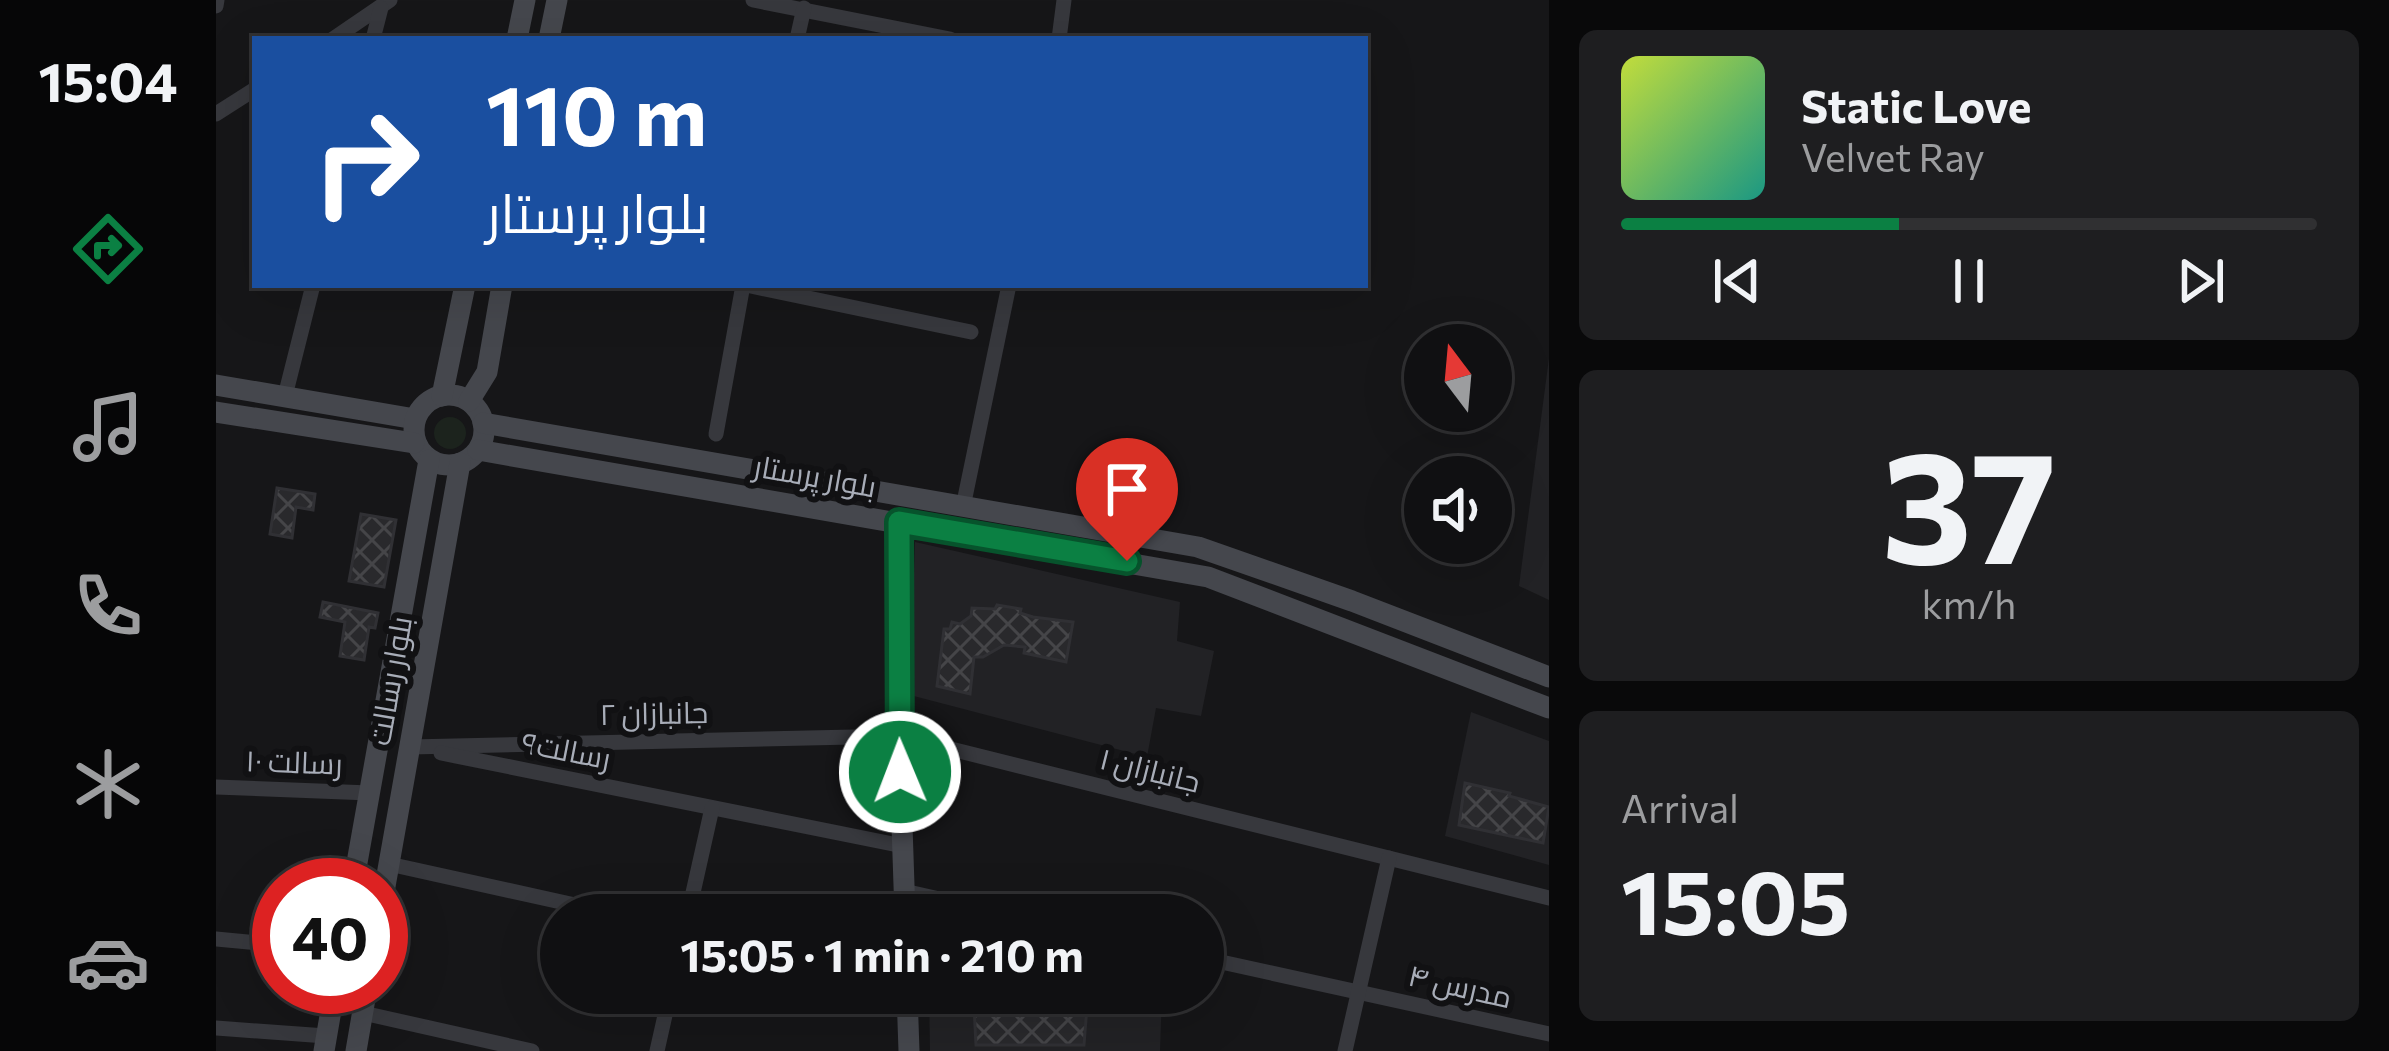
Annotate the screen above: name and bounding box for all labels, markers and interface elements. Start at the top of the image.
text: 15:04 [38,47,178,113]
text: 110 m [486,61,707,163]
text: Static Love [1801,77,2031,132]
icon: right [288,84,444,240]
text: Velvet Ray [1801,132,1985,180]
text: بلوار پرستار [486,178,709,244]
icon: directions [66,207,150,291]
icon: previous [1704,248,1770,314]
icon: pause [1936,248,2002,314]
icon: next [2168,248,2234,314]
north arrow [1404,324,1512,432]
map controls [1404,324,1512,564]
icon: music [66,385,150,469]
text: 37 [1881,405,2057,596]
pin [1076,438,1178,561]
street label: بلوار پرستار [749,445,880,506]
icon: arrive [1094,456,1160,522]
button: sound [1404,456,1512,564]
icon: phone [66,564,150,648]
text: km/h [1922,579,2016,627]
street label: بلوار رسالت [359,613,419,748]
street label: جانبازان ۲ [599,692,709,732]
position arrow [837,709,963,835]
street label: رسالت۹ [519,722,614,776]
street label: جانبازان ۱ [1096,738,1205,800]
street label: رسالت ۱۰ [245,740,343,782]
icon: climate [66,742,150,826]
text: Arrival [1621,783,1739,831]
text: 15:05 [1621,843,1850,954]
speed limit sign: 40 [252,858,408,1014]
icon: car [66,920,150,1004]
text: 15:05 · 1 min · 210 m [680,926,1084,981]
street label: مدرس ۴ [1405,955,1516,1016]

